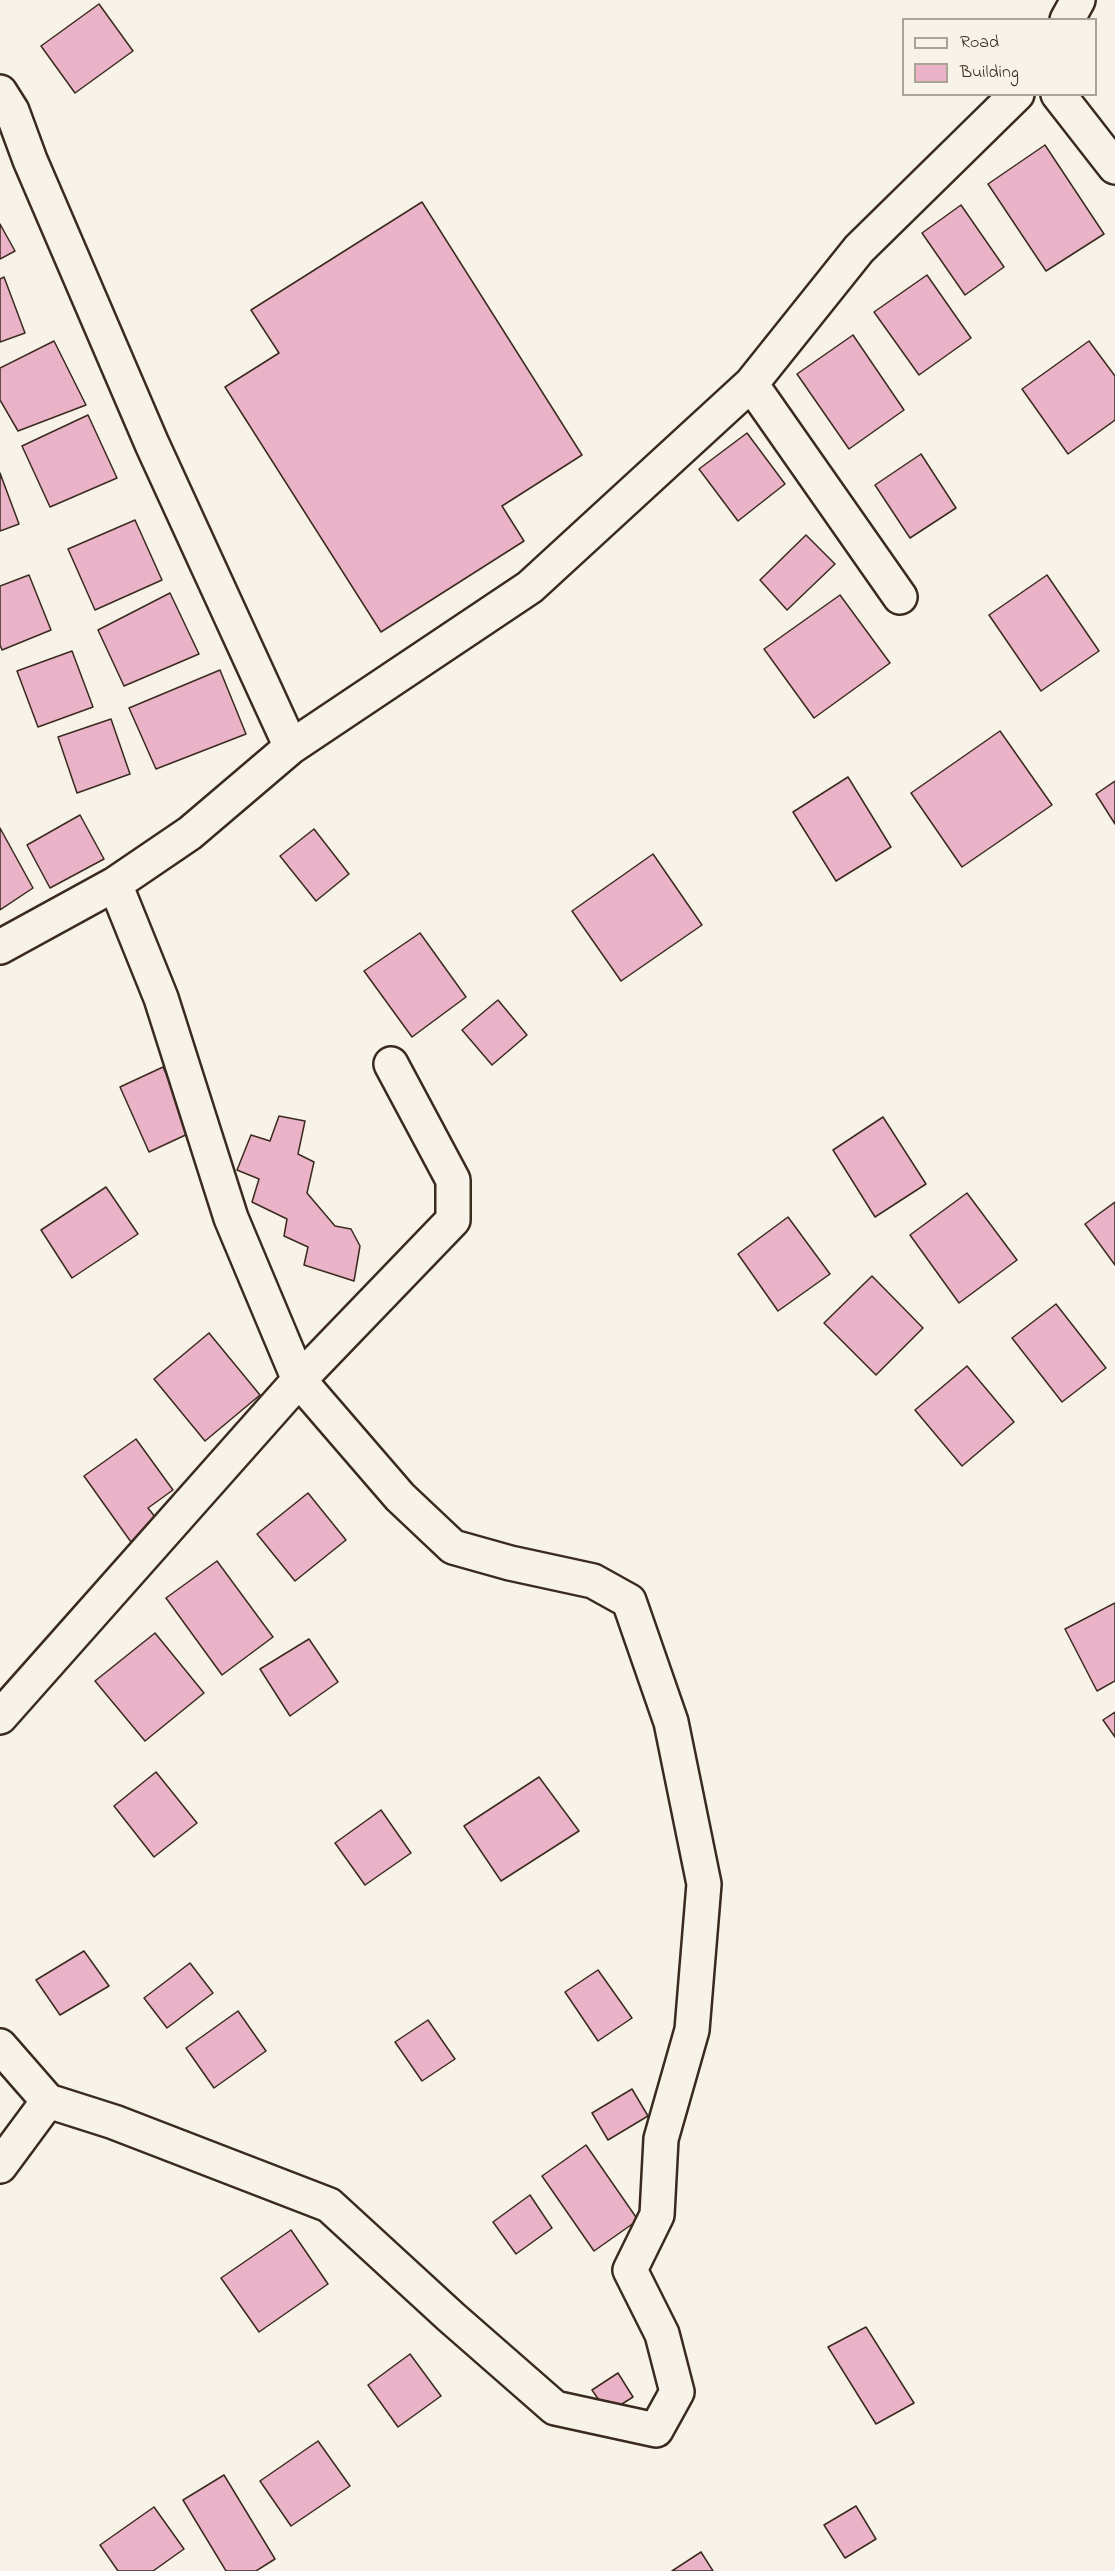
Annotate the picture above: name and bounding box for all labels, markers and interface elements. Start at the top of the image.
legend [902,18,1097,96]
text: Road [960,30,999,56]
text: Building [960,60,1019,86]

